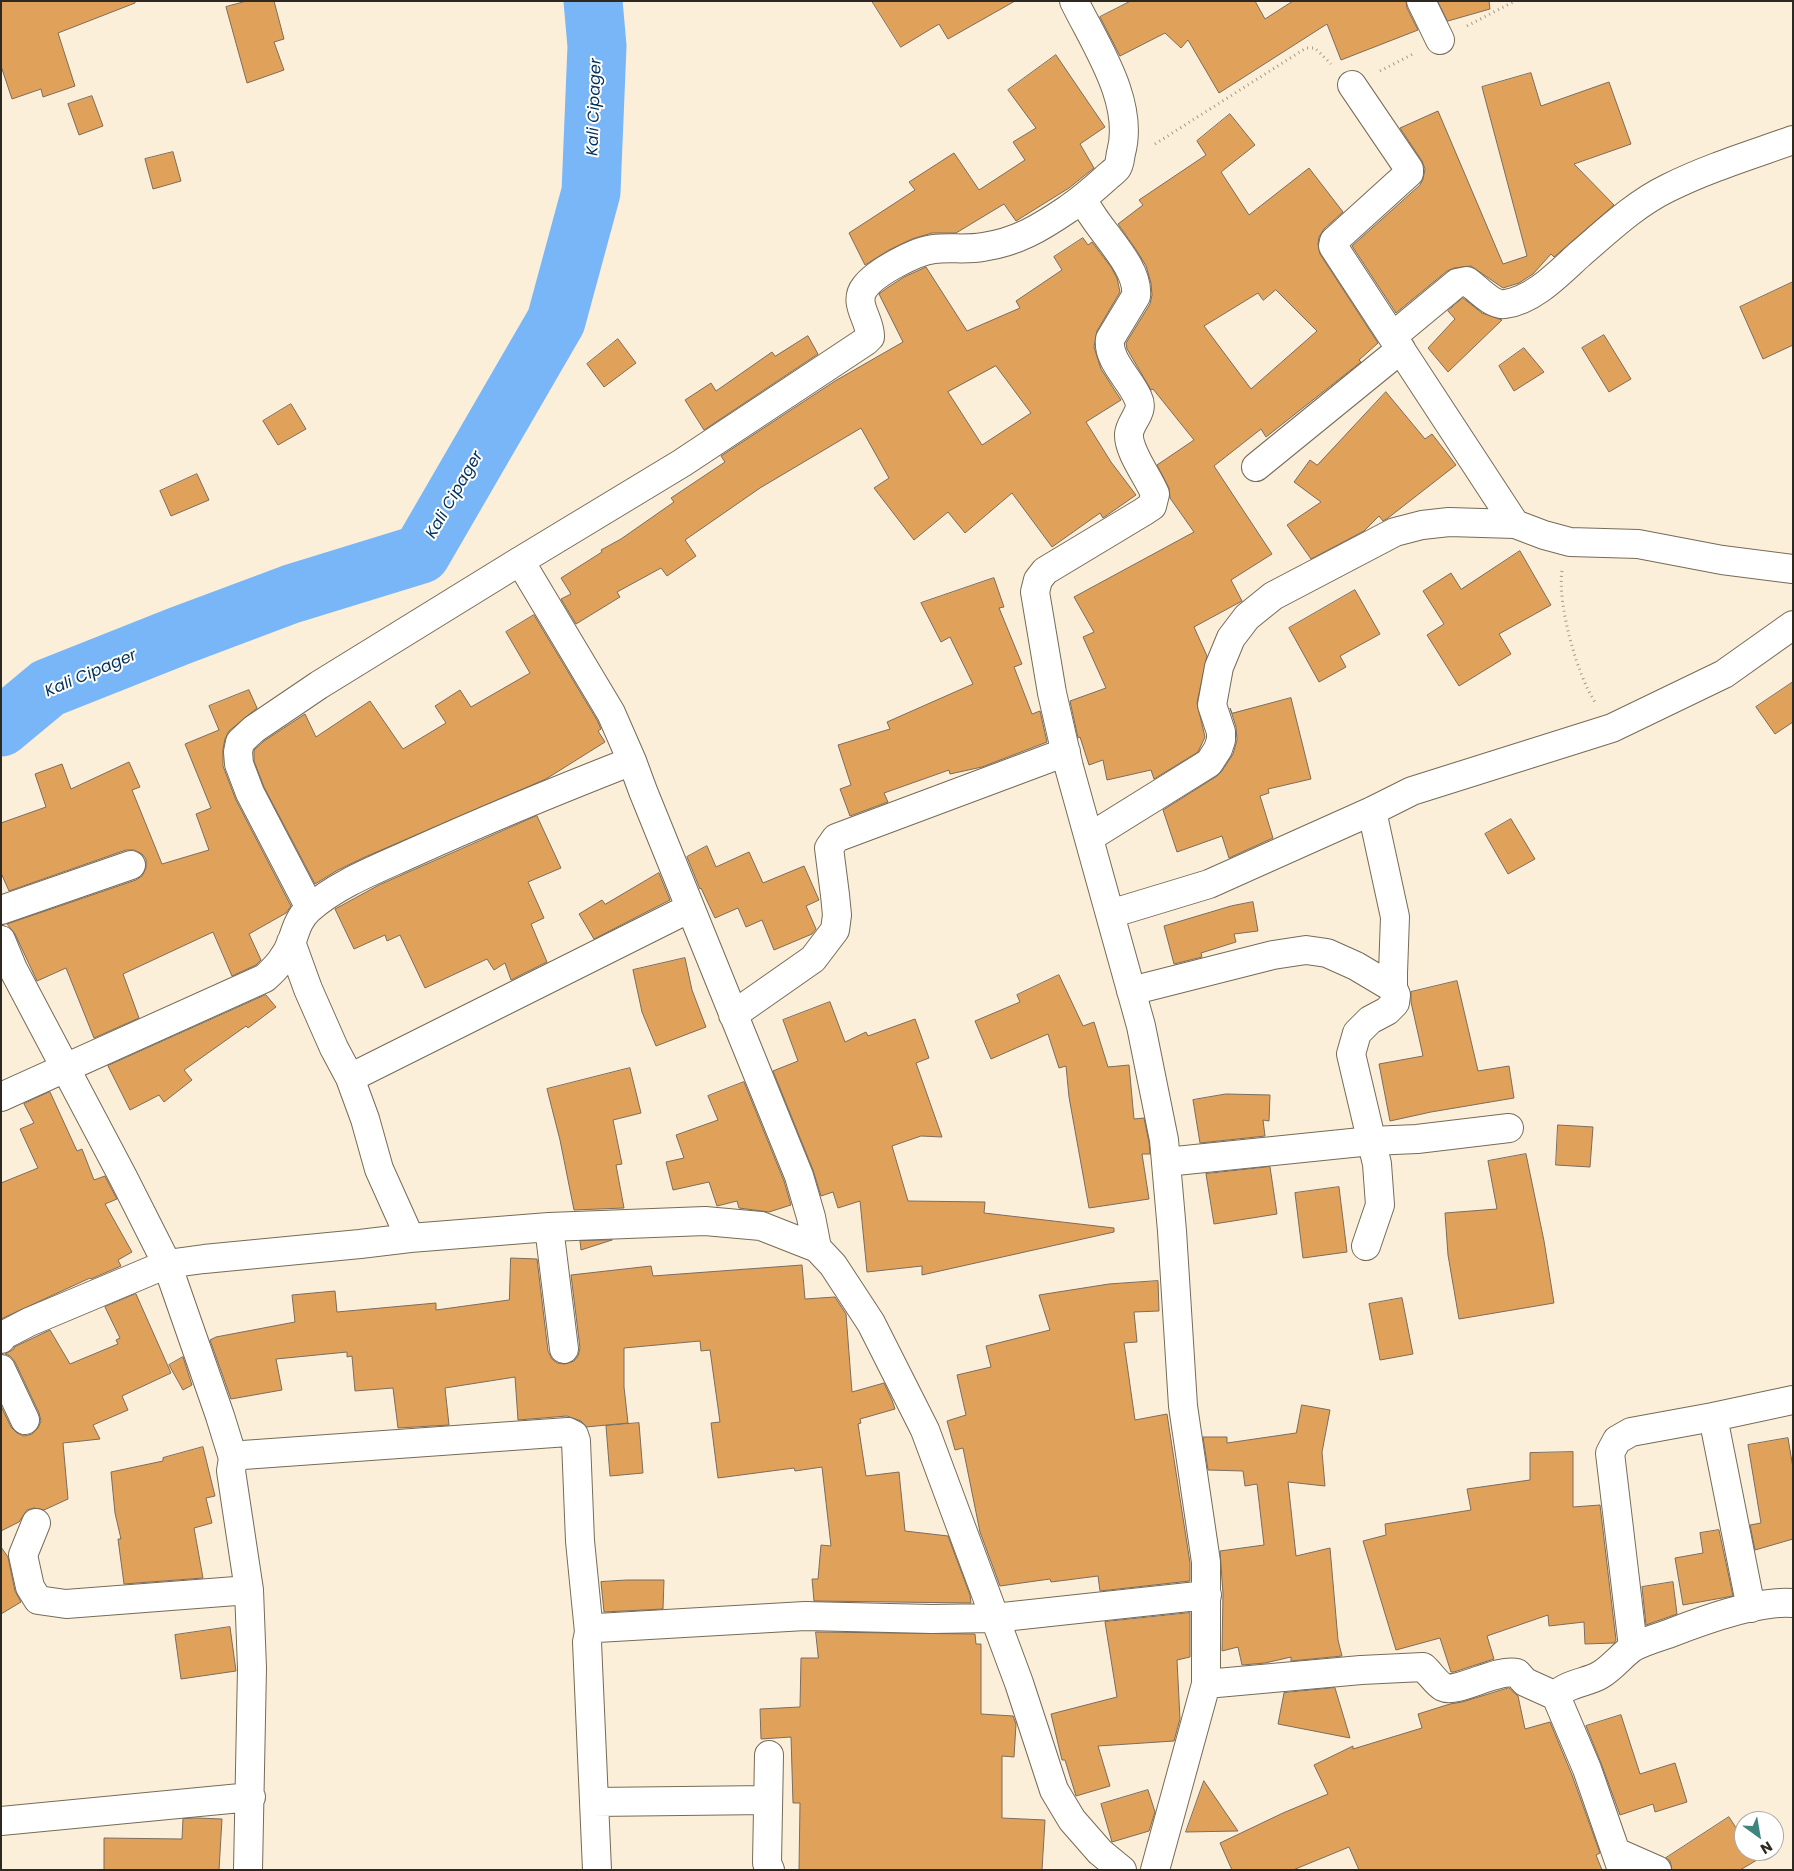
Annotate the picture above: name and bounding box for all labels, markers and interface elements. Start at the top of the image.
water label: Kali Cipager [584,58,606,156]
water label: Kali Cipager [422,448,488,542]
water label: Kali Cipager [42,646,140,702]
north arrow [1734,1811,1784,1861]
text: N [1757,1837,1776,1859]

